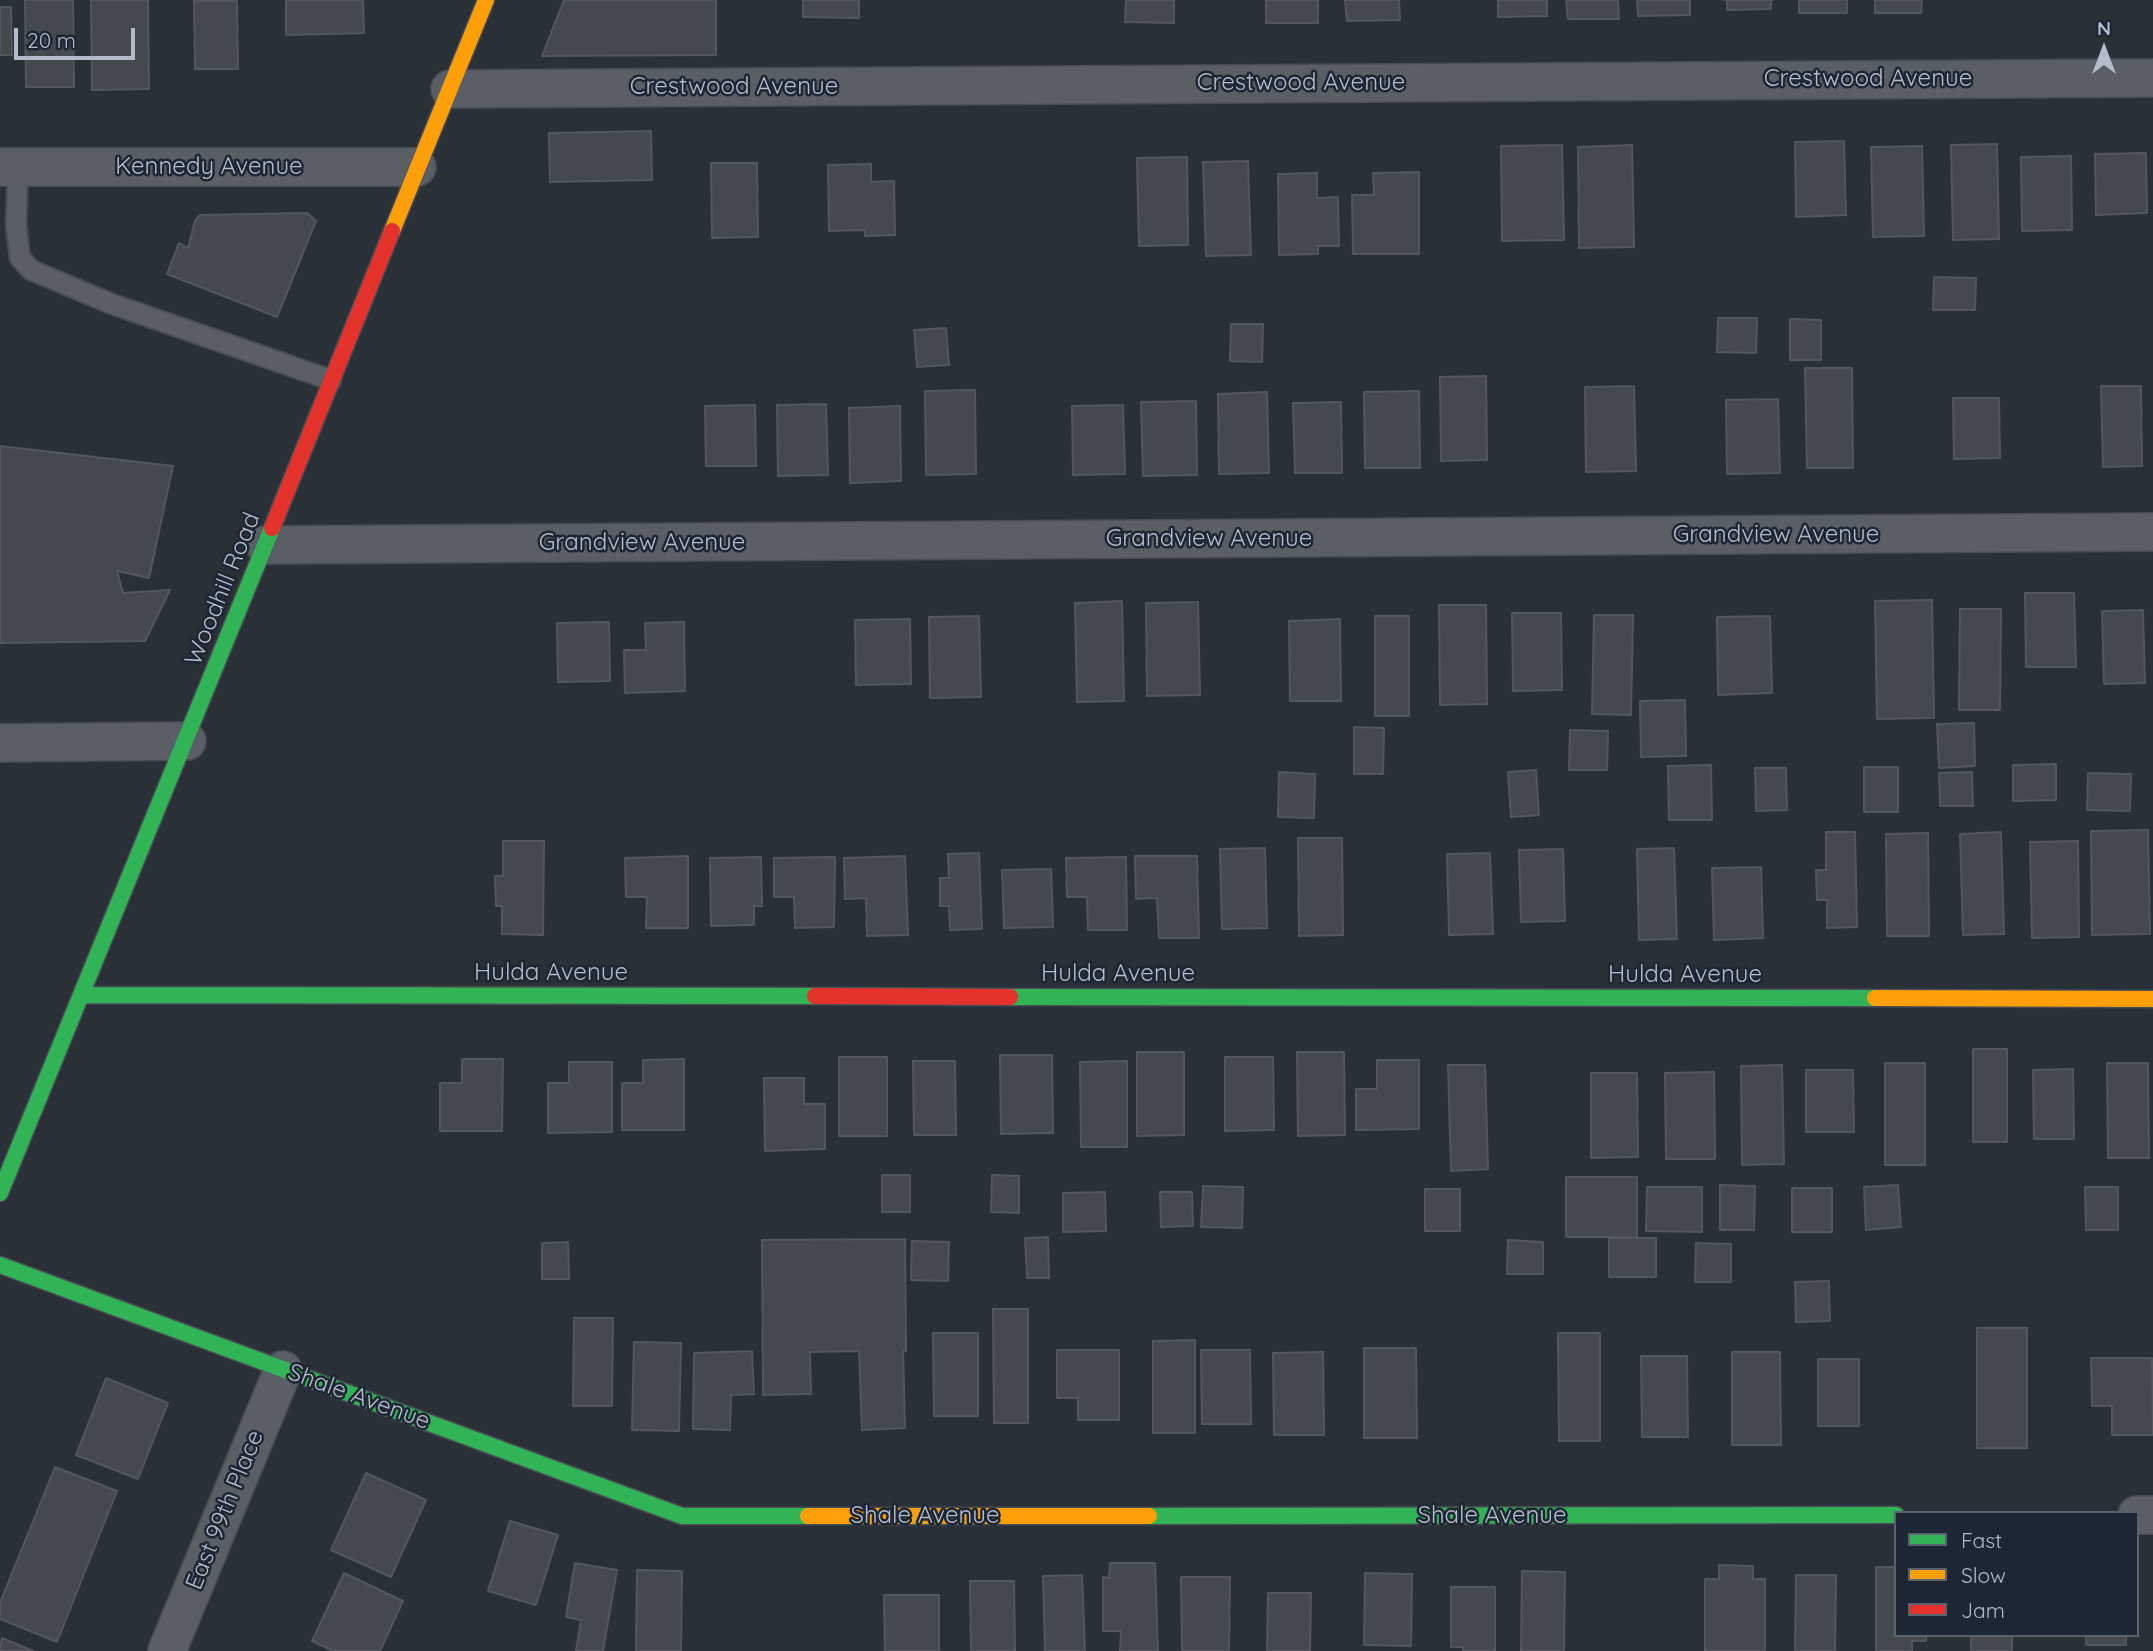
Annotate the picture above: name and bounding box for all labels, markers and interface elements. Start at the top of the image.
scale bar [18,14,138,58]
north arrow [2069,14,2139,84]
text: N [2097,16,2111,40]
text: 20 m [27,27,76,53]
street label: Crestwood Avenue [1764,65,1972,93]
street label: Crestwood Avenue [1197,69,1405,97]
street label: Crestwood Avenue [630,73,838,101]
street label: Kennedy Avenue [115,153,303,181]
street label: Woodhill Road [179,508,267,670]
street label: Grandview Avenue [1673,521,1879,549]
street label: Grandview Avenue [1106,525,1312,553]
street label: Grandview Avenue [539,529,745,557]
street label: Hulda Avenue [474,959,628,987]
street label: Hulda Avenue [1041,960,1195,988]
street label: Hulda Avenue [1608,961,1762,989]
street label: Shale Avenue [284,1358,434,1436]
street label: East 99th Place [180,1426,270,1594]
street label: Shale Avenue [850,1502,1000,1530]
street label: Shale Avenue [1417,1502,1567,1530]
legend [1894,1511,2139,1637]
text: Fast [1961,1527,2002,1553]
text: Slow [1961,1562,2006,1588]
text: Jam [1961,1597,2005,1623]

